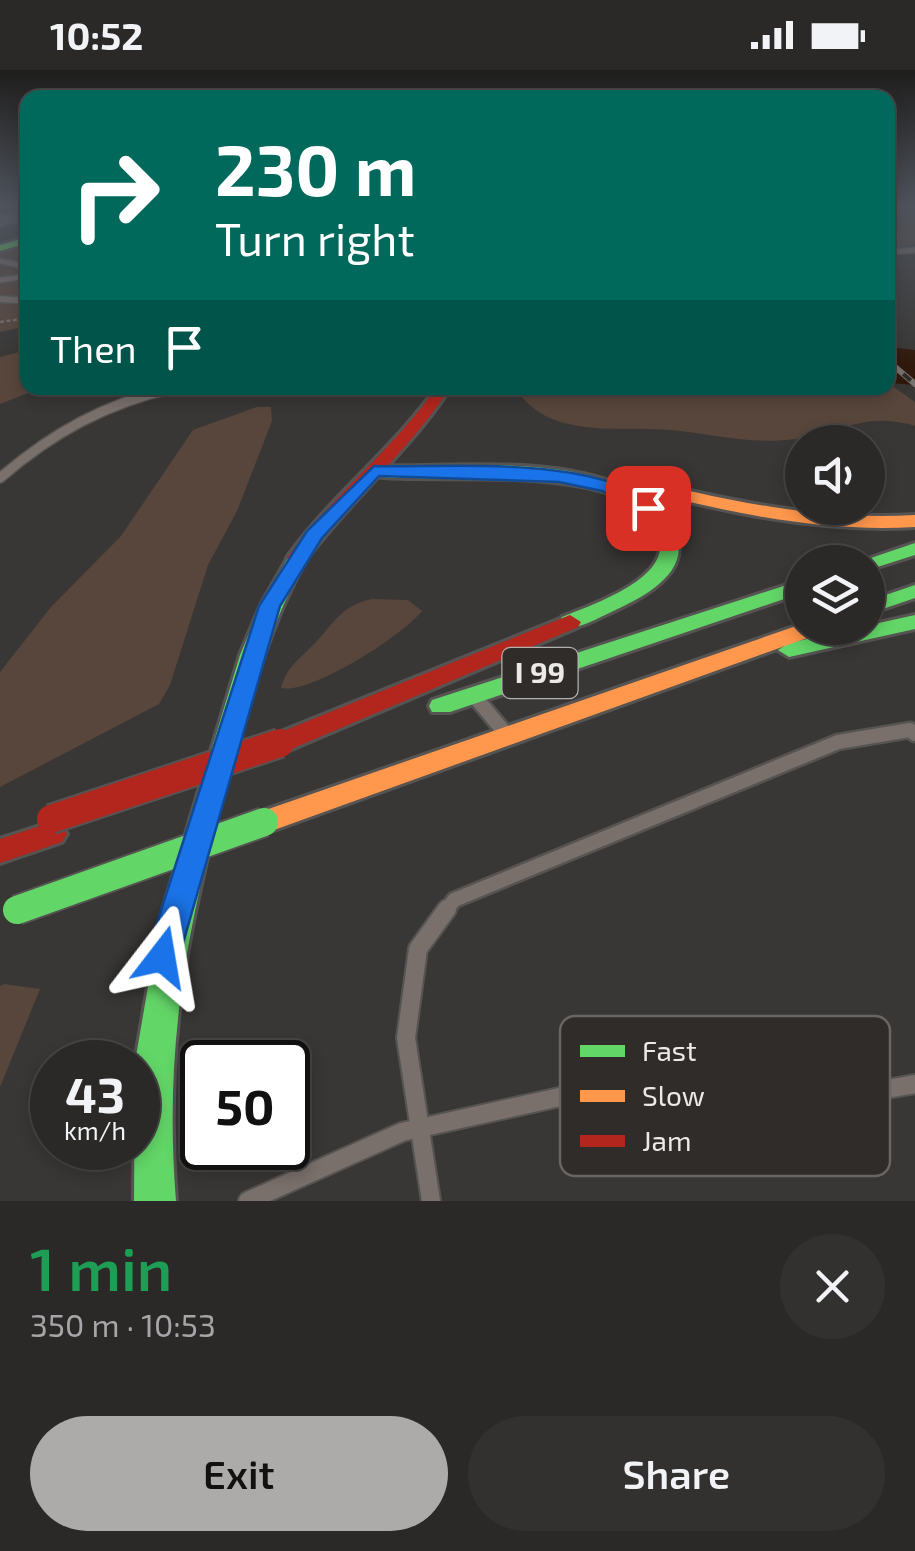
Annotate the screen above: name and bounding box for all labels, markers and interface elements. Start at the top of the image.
text: 10:52 [50,12,143,58]
text: 230 m [215,126,416,210]
icon: right [50,130,180,260]
text: Turn right [215,211,415,265]
icon: arrive [157,320,212,375]
text: Then [50,325,137,371]
map controls [785,425,885,645]
button: sound [785,425,885,525]
pin [606,466,691,551]
icon: arrive [621,481,676,536]
button: layers [785,545,885,645]
road number: I 99 [502,648,578,698]
position arrow [110,905,214,1009]
legend [560,1016,890,1176]
text: Fast [642,1033,697,1067]
speed limit sign: 50 [180,1040,310,1170]
text: 43 [65,1063,125,1123]
text: Slow [642,1078,705,1112]
text: km/h [64,1115,126,1145]
text: Jam [642,1123,691,1157]
text: 1 min [30,1231,172,1303]
button: close [780,1234,885,1339]
text: 350 m · 10:53 [30,1305,216,1343]
button: Exit [30,1416,448,1531]
button: Share [468,1416,885,1531]

